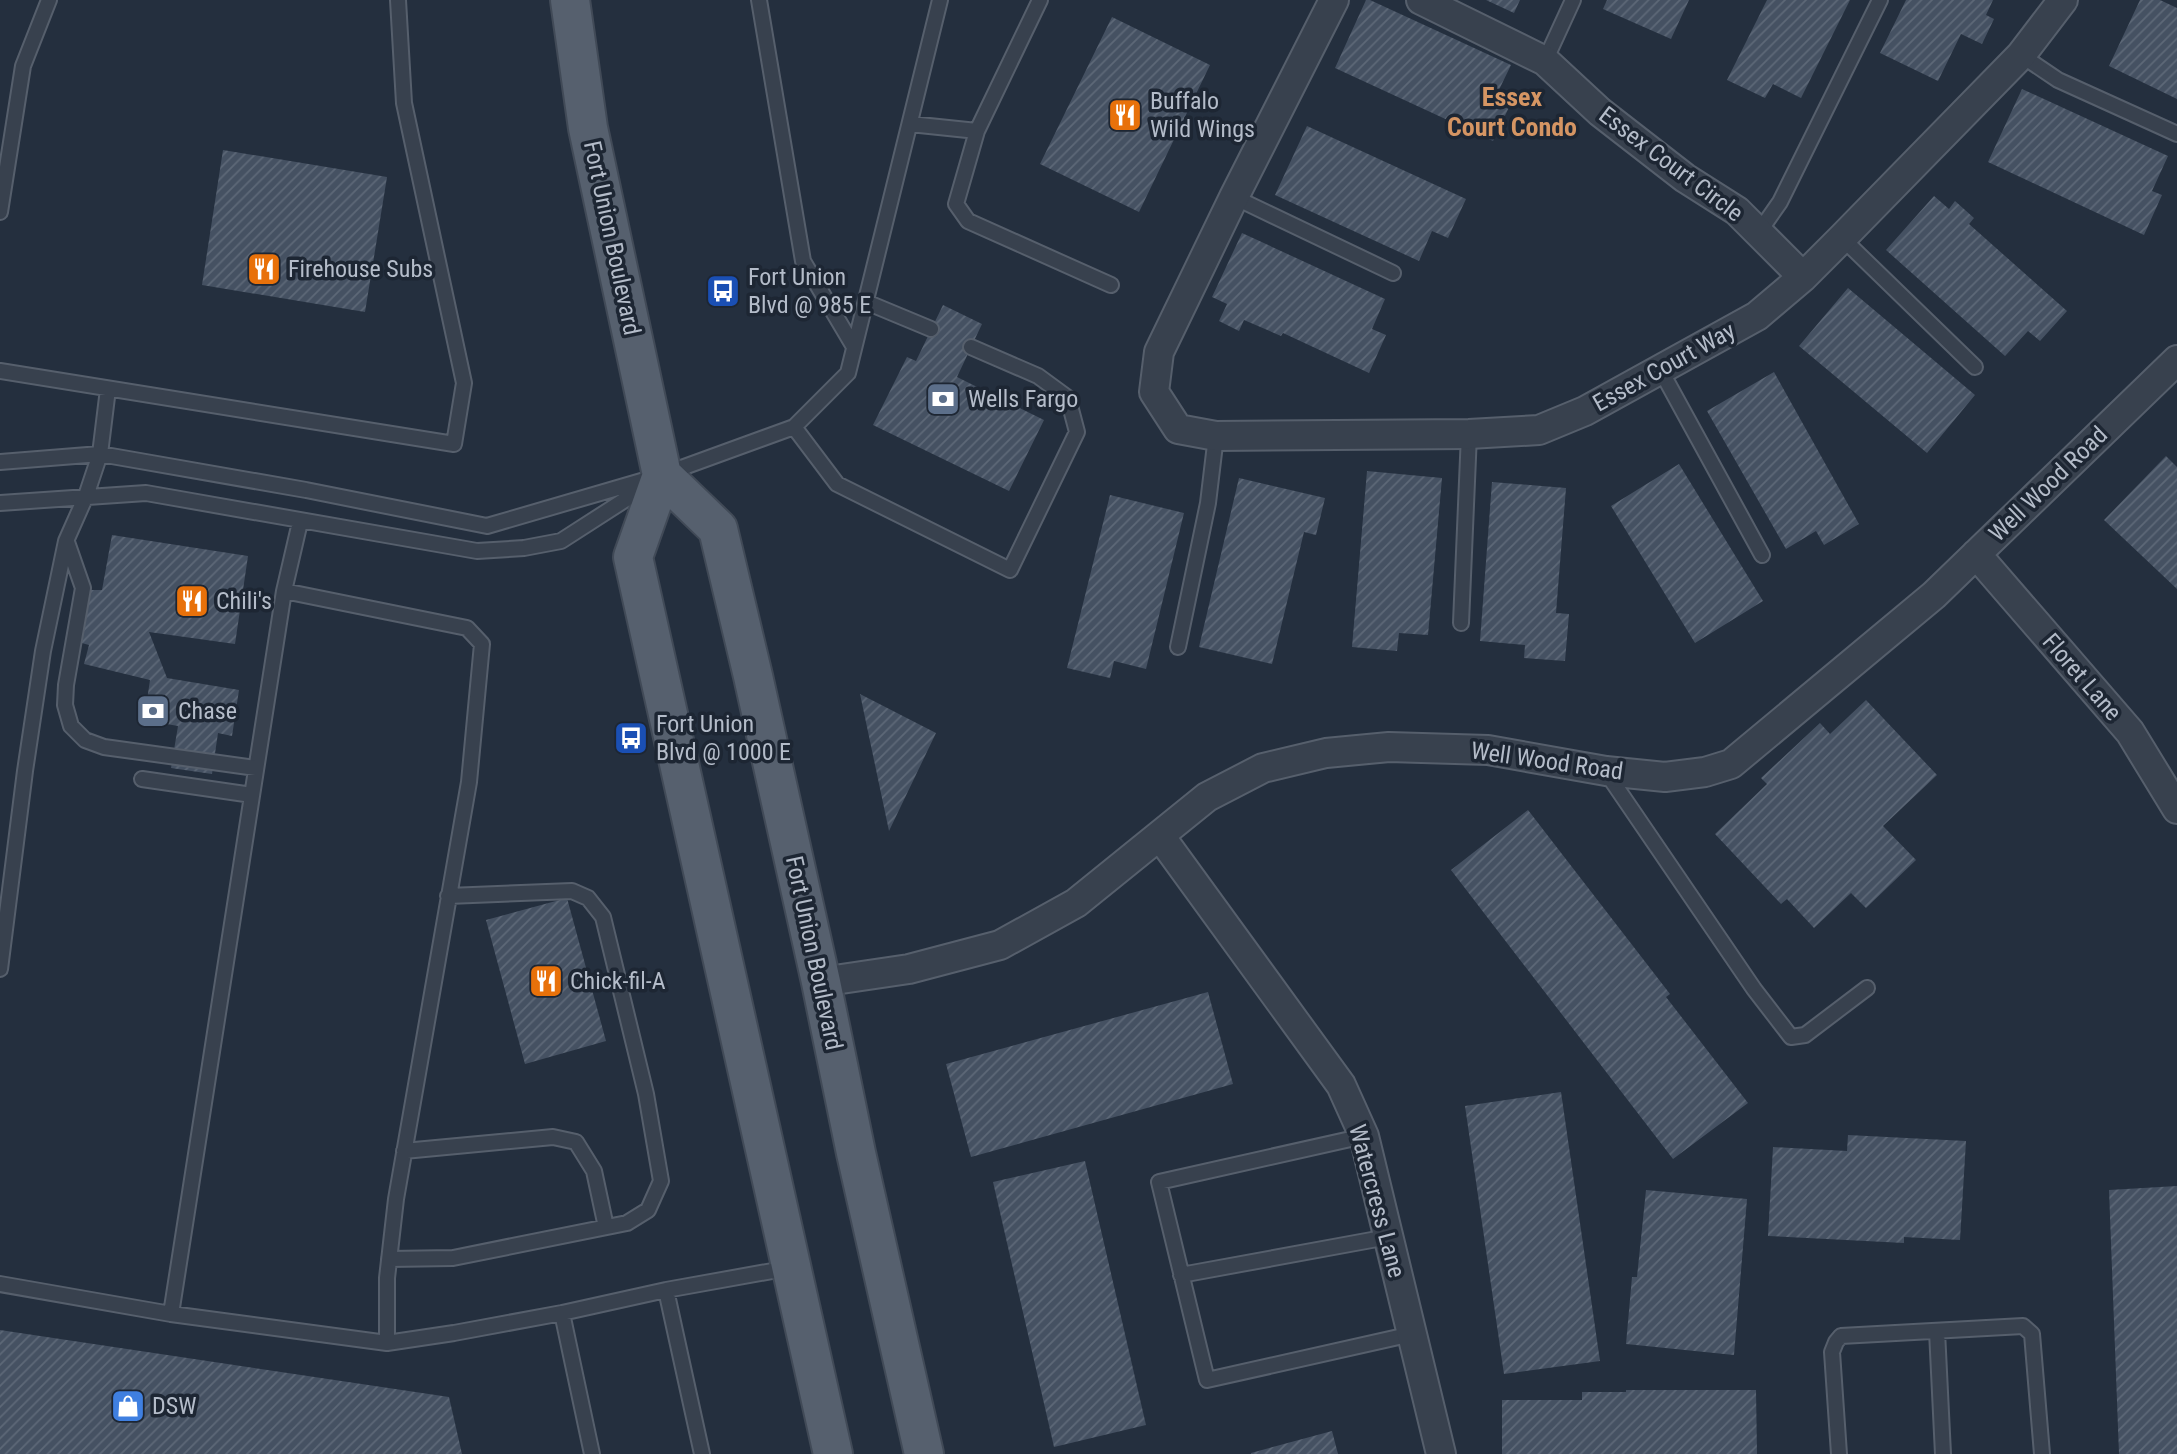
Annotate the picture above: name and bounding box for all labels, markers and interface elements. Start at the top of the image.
district label: Essex Court Condo [1447,82,1577,142]
place label: Buffalo Wild Wings [1150,87,1255,143]
restaurant icon: Buffalo Wild Wings [1106,96,1144,134]
street label: Essex Court Circle [1594,101,1748,227]
street label: Fort Union Boulevard [578,138,646,338]
restaurant icon: Firehouse Subs [245,250,283,288]
place label: Firehouse Subs [288,255,433,283]
place label: Fort Union Blvd @ 985 E [748,263,871,319]
bus stop icon: Fort Union Blvd @ 985 E [704,272,742,310]
street label: Essex Court Way [1588,316,1740,418]
bank icon: Wells Fargo [924,380,962,418]
place label: Wells Fargo [968,385,1078,413]
street label: Well Wood Road [1983,421,2113,547]
restaurant icon: Chili's [173,582,211,620]
place label: Chili's [216,587,272,615]
street label: Floret Lane [2037,628,2127,726]
bank icon: Chase [134,692,172,730]
place label: Chase [178,697,237,725]
place label: Fort Union Blvd @ 1000 E [656,710,791,766]
bus stop icon: Fort Union Blvd @ 1000 E [612,719,650,757]
street label: Well Wood Road [1469,736,1625,786]
street label: Fort Union Boulevard [780,853,848,1053]
restaurant icon: Chick-fil-A [527,962,565,1000]
place label: Chick-fil-A [570,967,666,995]
street label: Watercress Lane [1343,1121,1411,1281]
shop icon: DSW [109,1387,147,1425]
place label: DSW [152,1392,196,1420]

